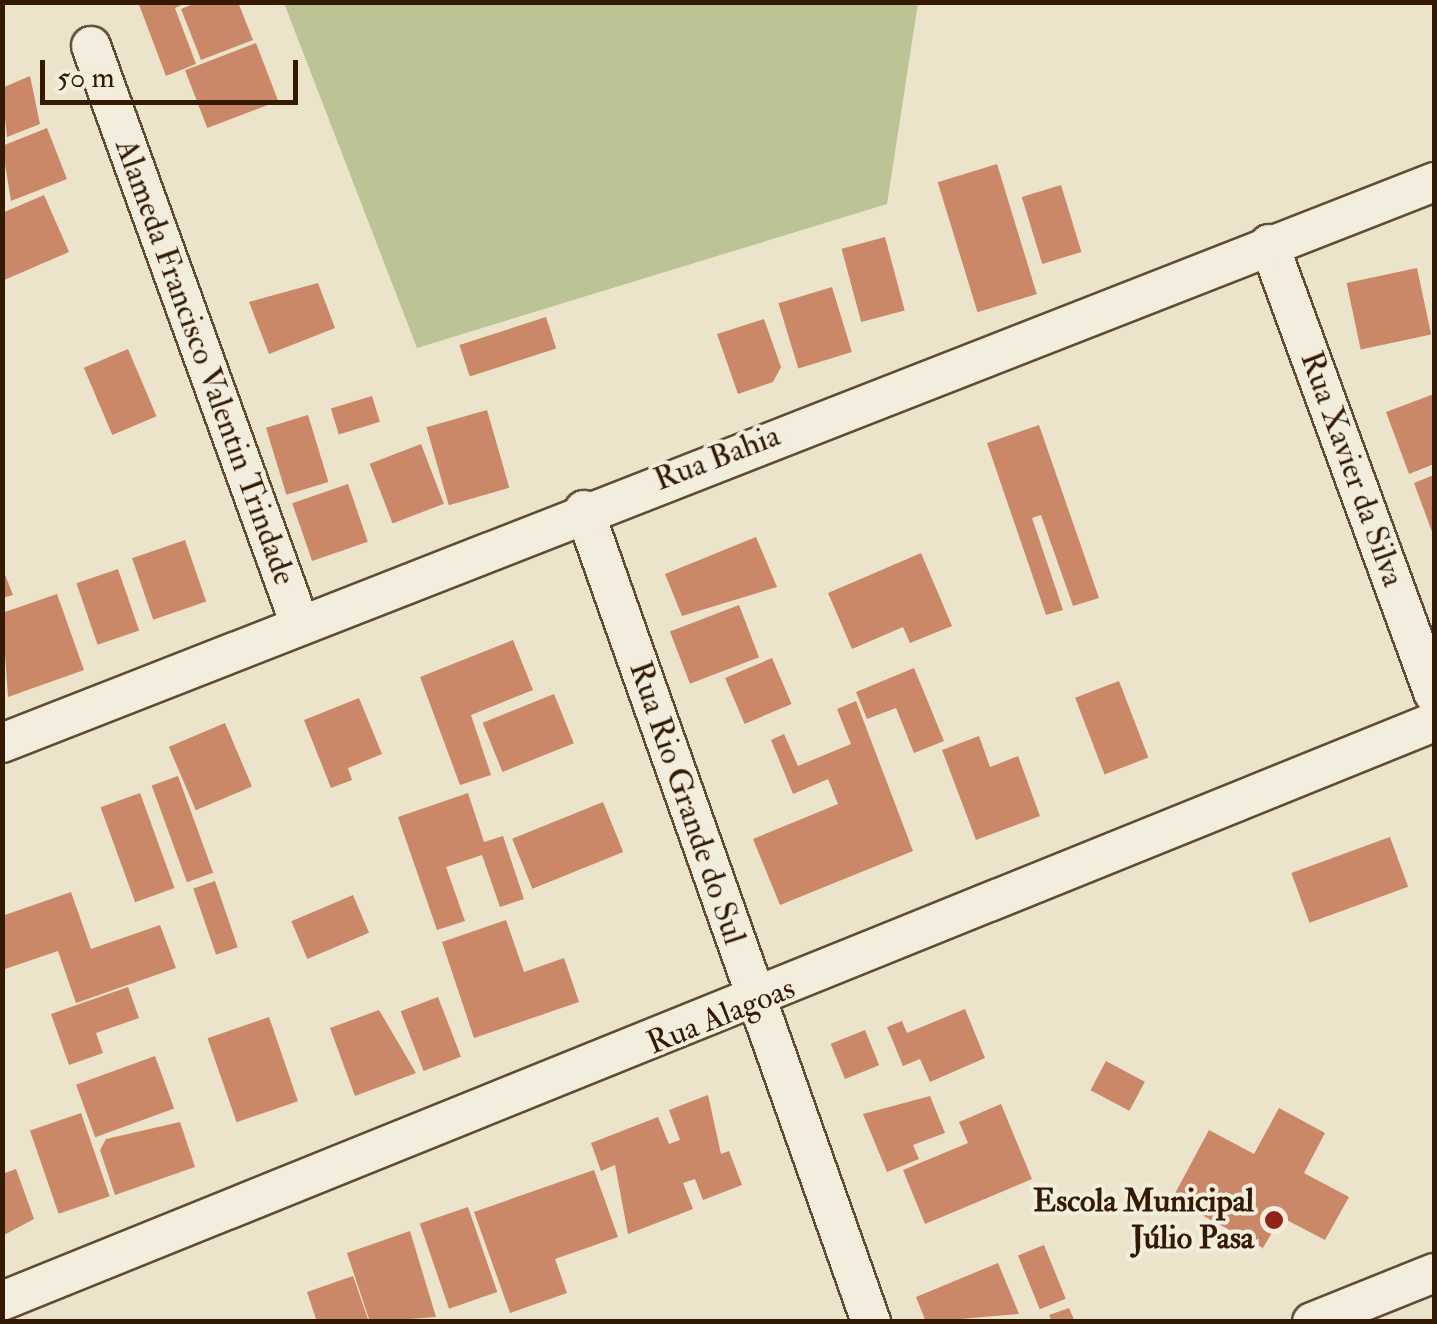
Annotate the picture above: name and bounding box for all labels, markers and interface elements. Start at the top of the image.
scale bar [45,40,302,102]
text: 50 m [57,59,115,96]
street label: Alameda Francisco Valentin Trindade [106,134,304,590]
street label: Rua Xavier da Silva [1292,346,1412,592]
street label: Rua Bahia [649,416,785,500]
street label: Rua Rio Grande do Sul [621,656,753,950]
street label: Rua Alagoas [641,969,801,1063]
place label: Escola Municipal Júlio Pasa [1033,1183,1254,1258]
marker: Escola Municipal Júlio Pasa [1263,1209,1285,1231]

